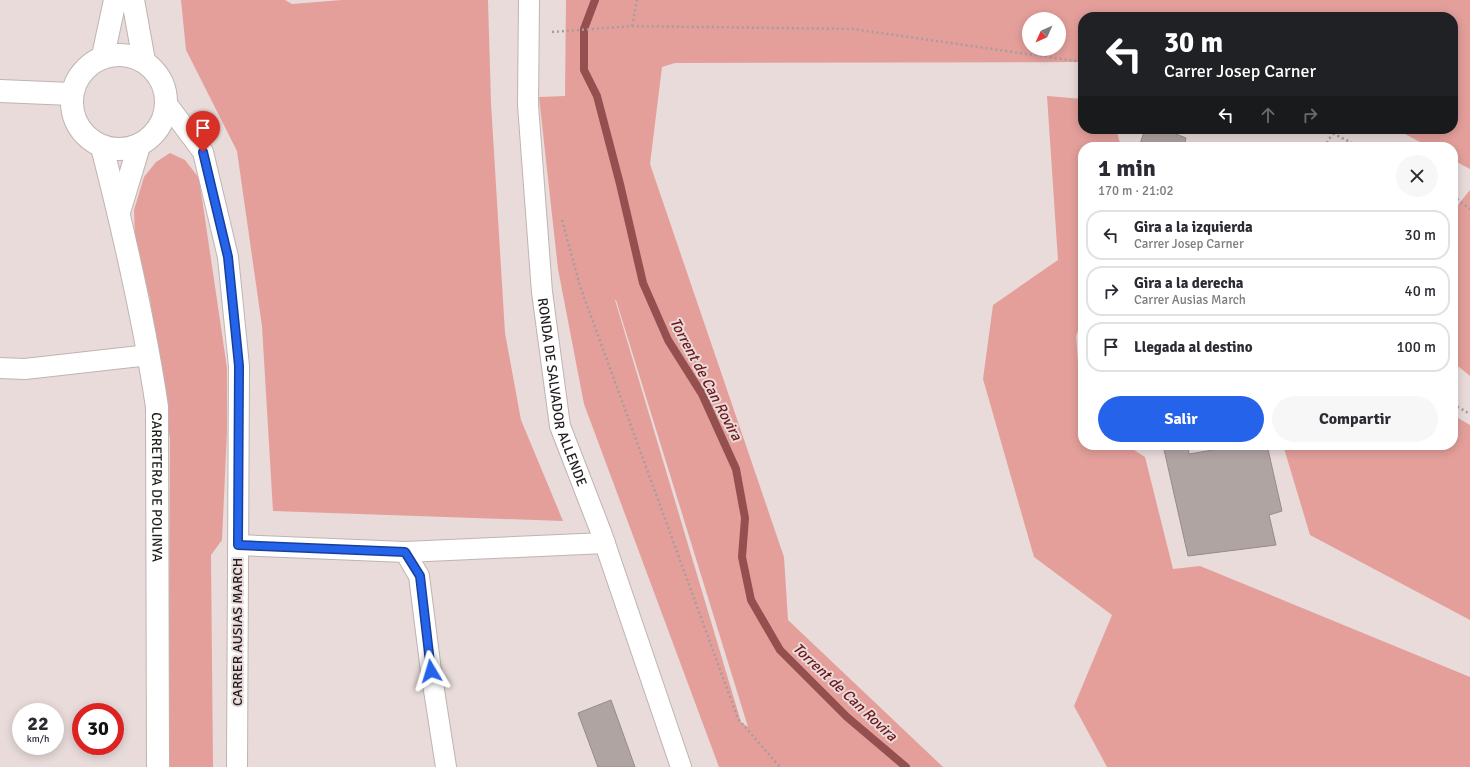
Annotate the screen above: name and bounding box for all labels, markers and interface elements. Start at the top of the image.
north arrow [1022,12,1066,56]
map controls [1022,12,1066,56]
text: 30 m [1164,26,1223,60]
icon: left [1098,28,1150,80]
text: Carrer Josep Carner [1164,60,1316,82]
icon: left [1215,104,1237,126]
icon: ahead [1257,104,1279,126]
icon: right [1299,104,1321,126]
pin [186,111,220,152]
icon: arrive [192,117,214,139]
text: 1 min [1098,153,1156,183]
button: close [1396,155,1438,197]
text: 170 m · 21:02 [1098,183,1174,199]
text: Gira a la izquierda [1134,218,1253,236]
icon: left [1100,224,1122,246]
text: 30 m [1405,226,1436,244]
text: Carrer Josep Carner [1134,236,1244,252]
text: Gira a la derecha [1134,274,1244,292]
icon: right [1100,280,1122,302]
text: 40 m [1405,282,1436,300]
text: Carrer Ausias March [1134,292,1246,308]
street label: RONDA DE SALVADOR ALLENDE [534,297,591,489]
water label: Torrent de Can Rovira [666,315,746,444]
icon: arrive [1100,336,1122,358]
text: Llegada al destino [1134,338,1253,356]
text: 100 m [1396,338,1436,356]
button: Salir [1098,396,1264,442]
button: Compartir [1272,396,1438,442]
street label: CARRETERA DE POLINYA [149,412,166,562]
street label: CARRER AUSIAS MARCH [229,558,246,706]
water label: Torrent de Can Rovira [789,639,901,745]
position arrow [410,650,452,692]
speed limit sign: 30 [72,703,124,755]
text: 22 [27,711,49,736]
text: km/h [27,733,49,745]

